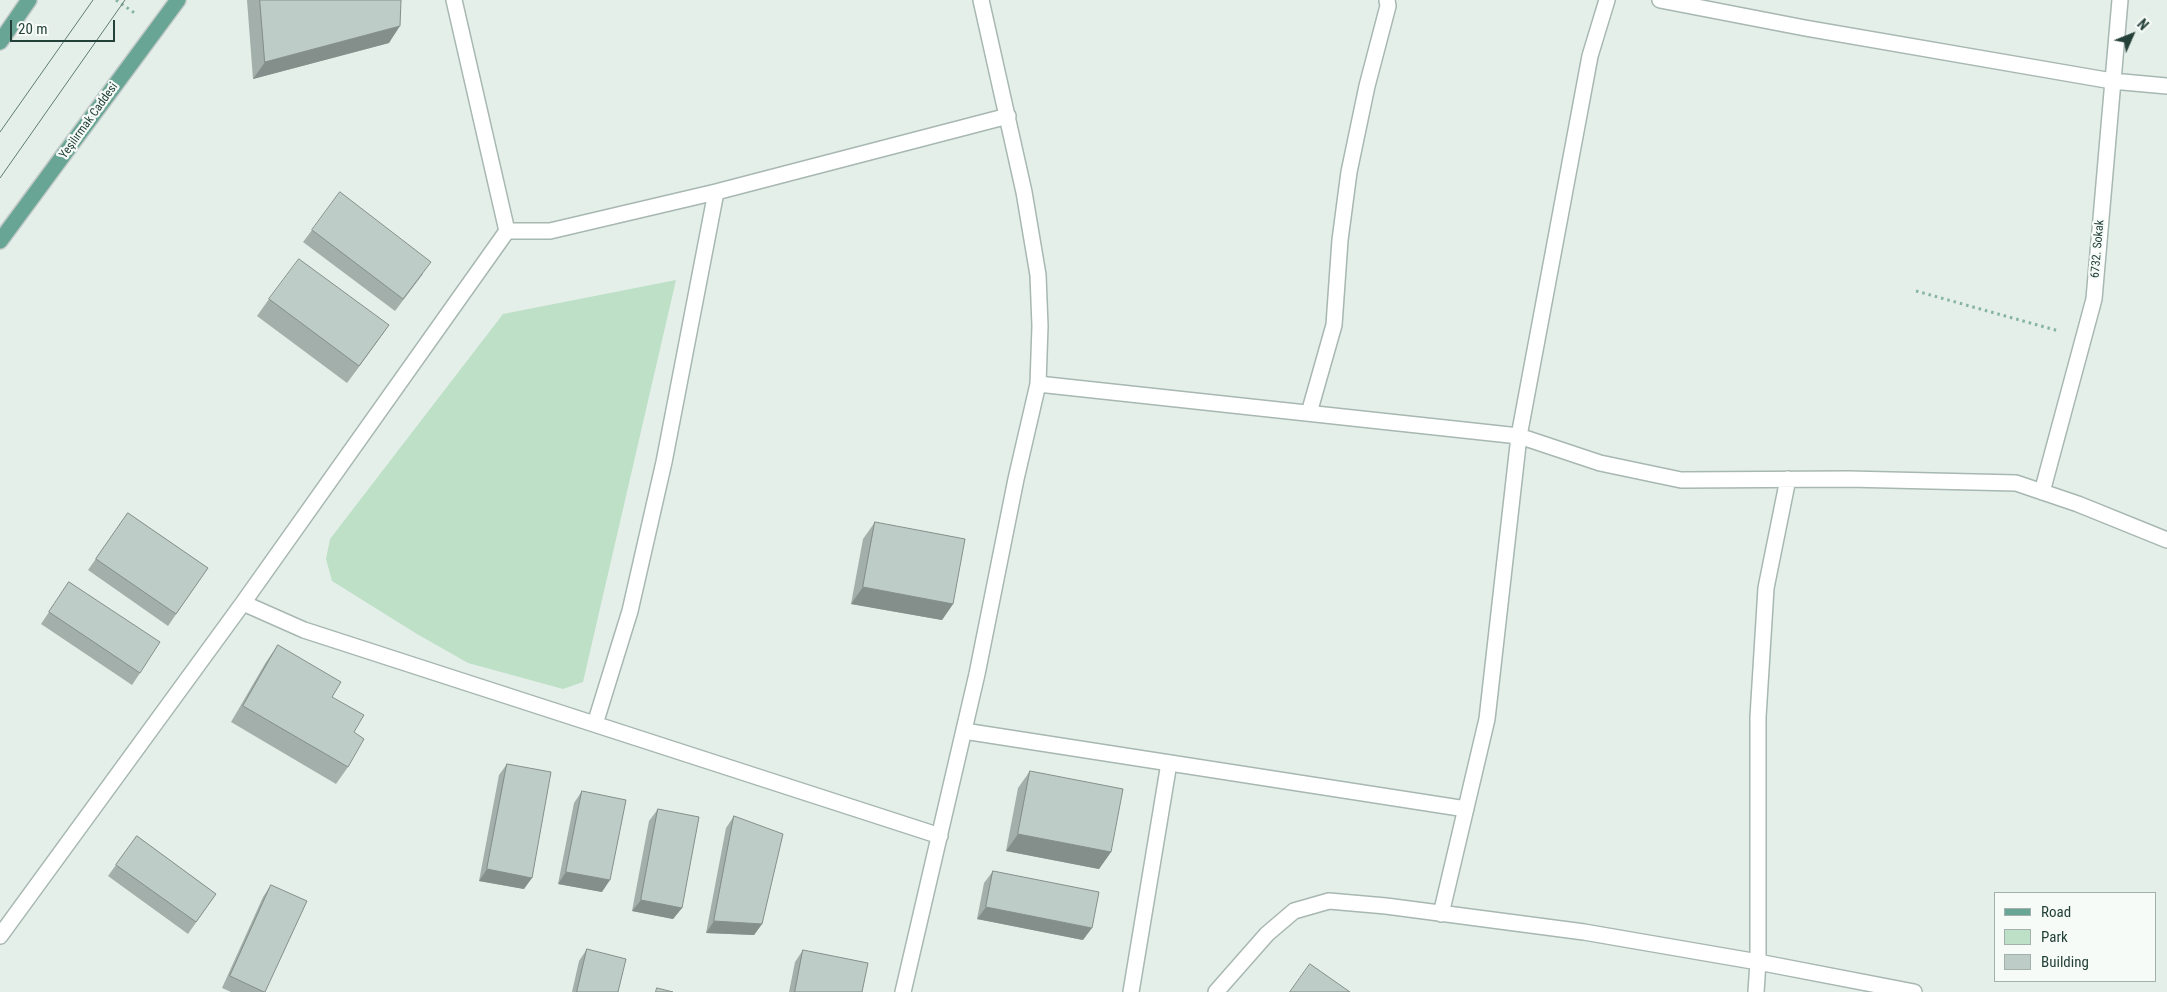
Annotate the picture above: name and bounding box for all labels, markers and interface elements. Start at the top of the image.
scale bar [12,10,118,42]
north arrow [2107,10,2157,60]
text: N [2134,16,2152,33]
text: 20 m [18,20,48,38]
street label: Yeşilırmak Caddesi [57,80,121,162]
street label: 6732. Sokak [2088,219,2108,279]
legend [1994,892,2157,982]
text: Road [2041,903,2071,921]
text: Park [2041,928,2068,946]
text: Building [2041,953,2089,971]

